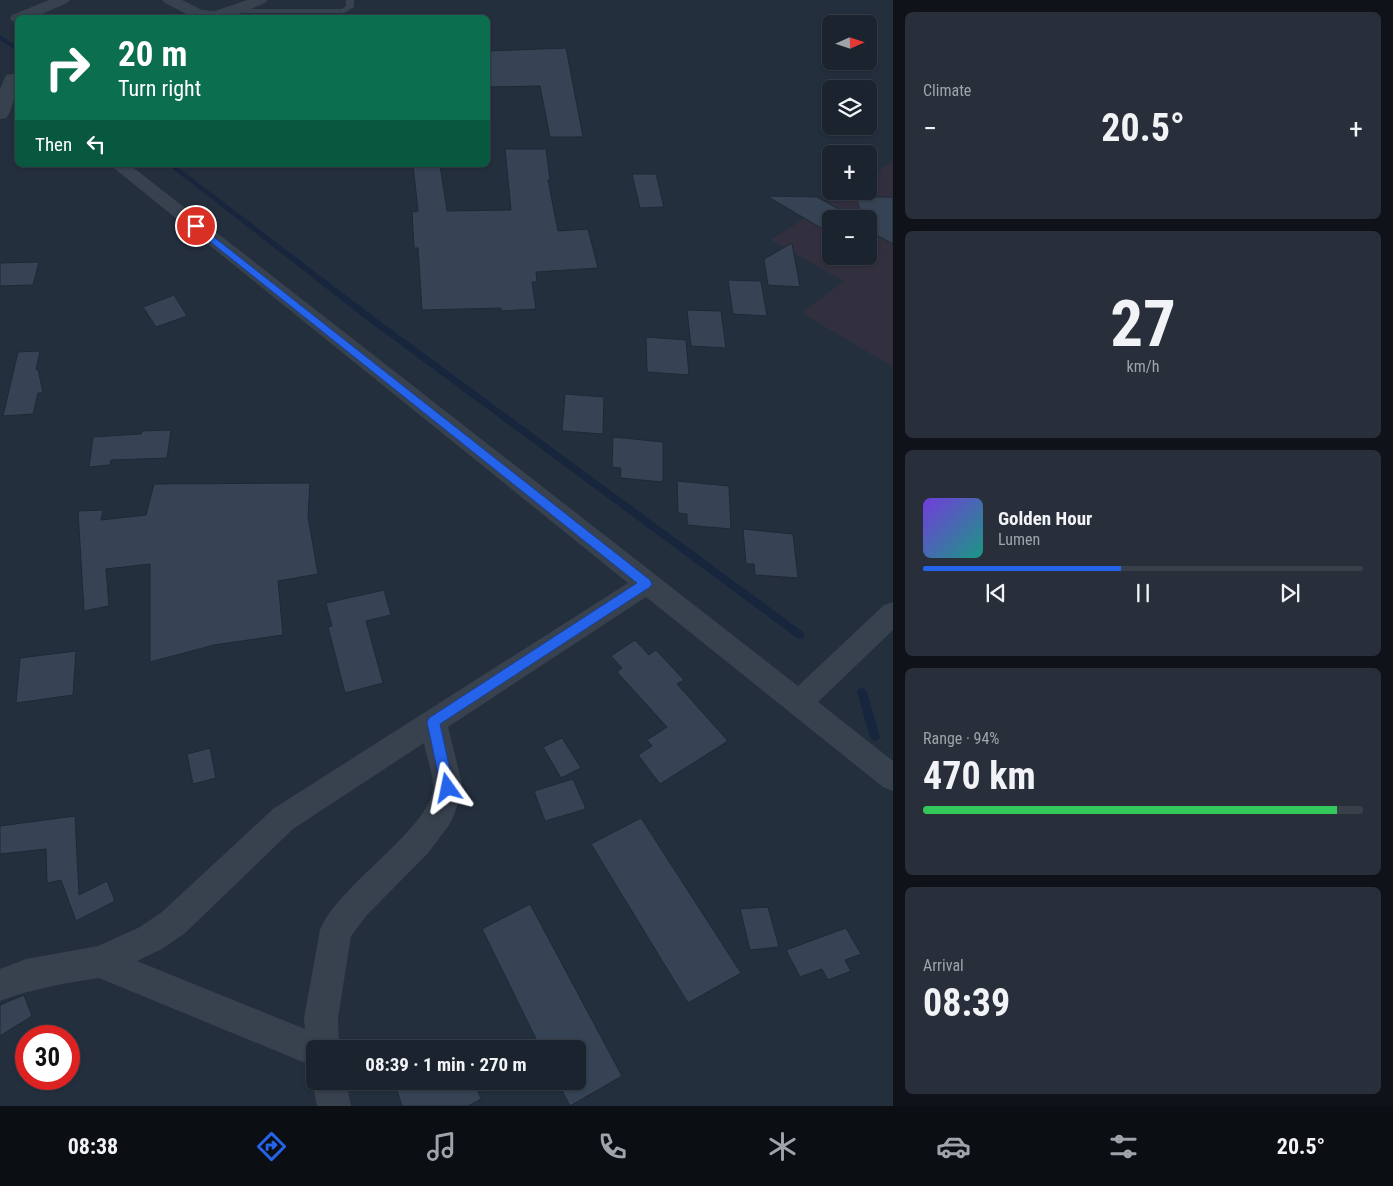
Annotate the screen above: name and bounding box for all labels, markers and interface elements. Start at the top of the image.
north arrow [822,15,878,70]
map controls [822,15,877,265]
text: 20 m [118,34,187,75]
icon: right [35,35,100,100]
text: Turn right [118,76,201,101]
button: layers [822,80,877,135]
text: Climate [923,81,971,100]
text: 20.5° [1101,106,1185,150]
text: − [923,112,937,145]
text: + [1349,112,1363,145]
icon: left [82,130,110,158]
text: Then [35,133,72,156]
button: + [822,145,877,200]
pin [175,205,217,247]
button: − [822,210,877,265]
icon: arrive [182,212,210,240]
text: 27 [1110,286,1176,362]
text: km/h [1127,357,1159,376]
text: Golden Hour [998,507,1092,530]
text: Lumen [998,530,1040,549]
icon: previous [982,579,1010,607]
icon: pause [1129,579,1157,607]
icon: next [1276,579,1304,607]
text: Range · 94% [923,729,999,748]
text: 470 km [923,754,1036,798]
position arrow [421,761,473,813]
text: Arrival [923,956,964,975]
text: 08:39 [923,981,1010,1025]
speed limit sign: 30 [15,1025,80,1090]
text: 08:39 · 1 min · 270 m [365,1053,527,1076]
icon: directions [254,1129,289,1164]
icon: music [424,1129,459,1164]
icon: phone [595,1129,630,1164]
icon: climate [765,1129,800,1164]
icon: car [936,1129,971,1164]
icon: filters [1106,1129,1141,1164]
text: 08:38 [68,1134,118,1159]
text: 20.5° [1277,1134,1325,1159]

